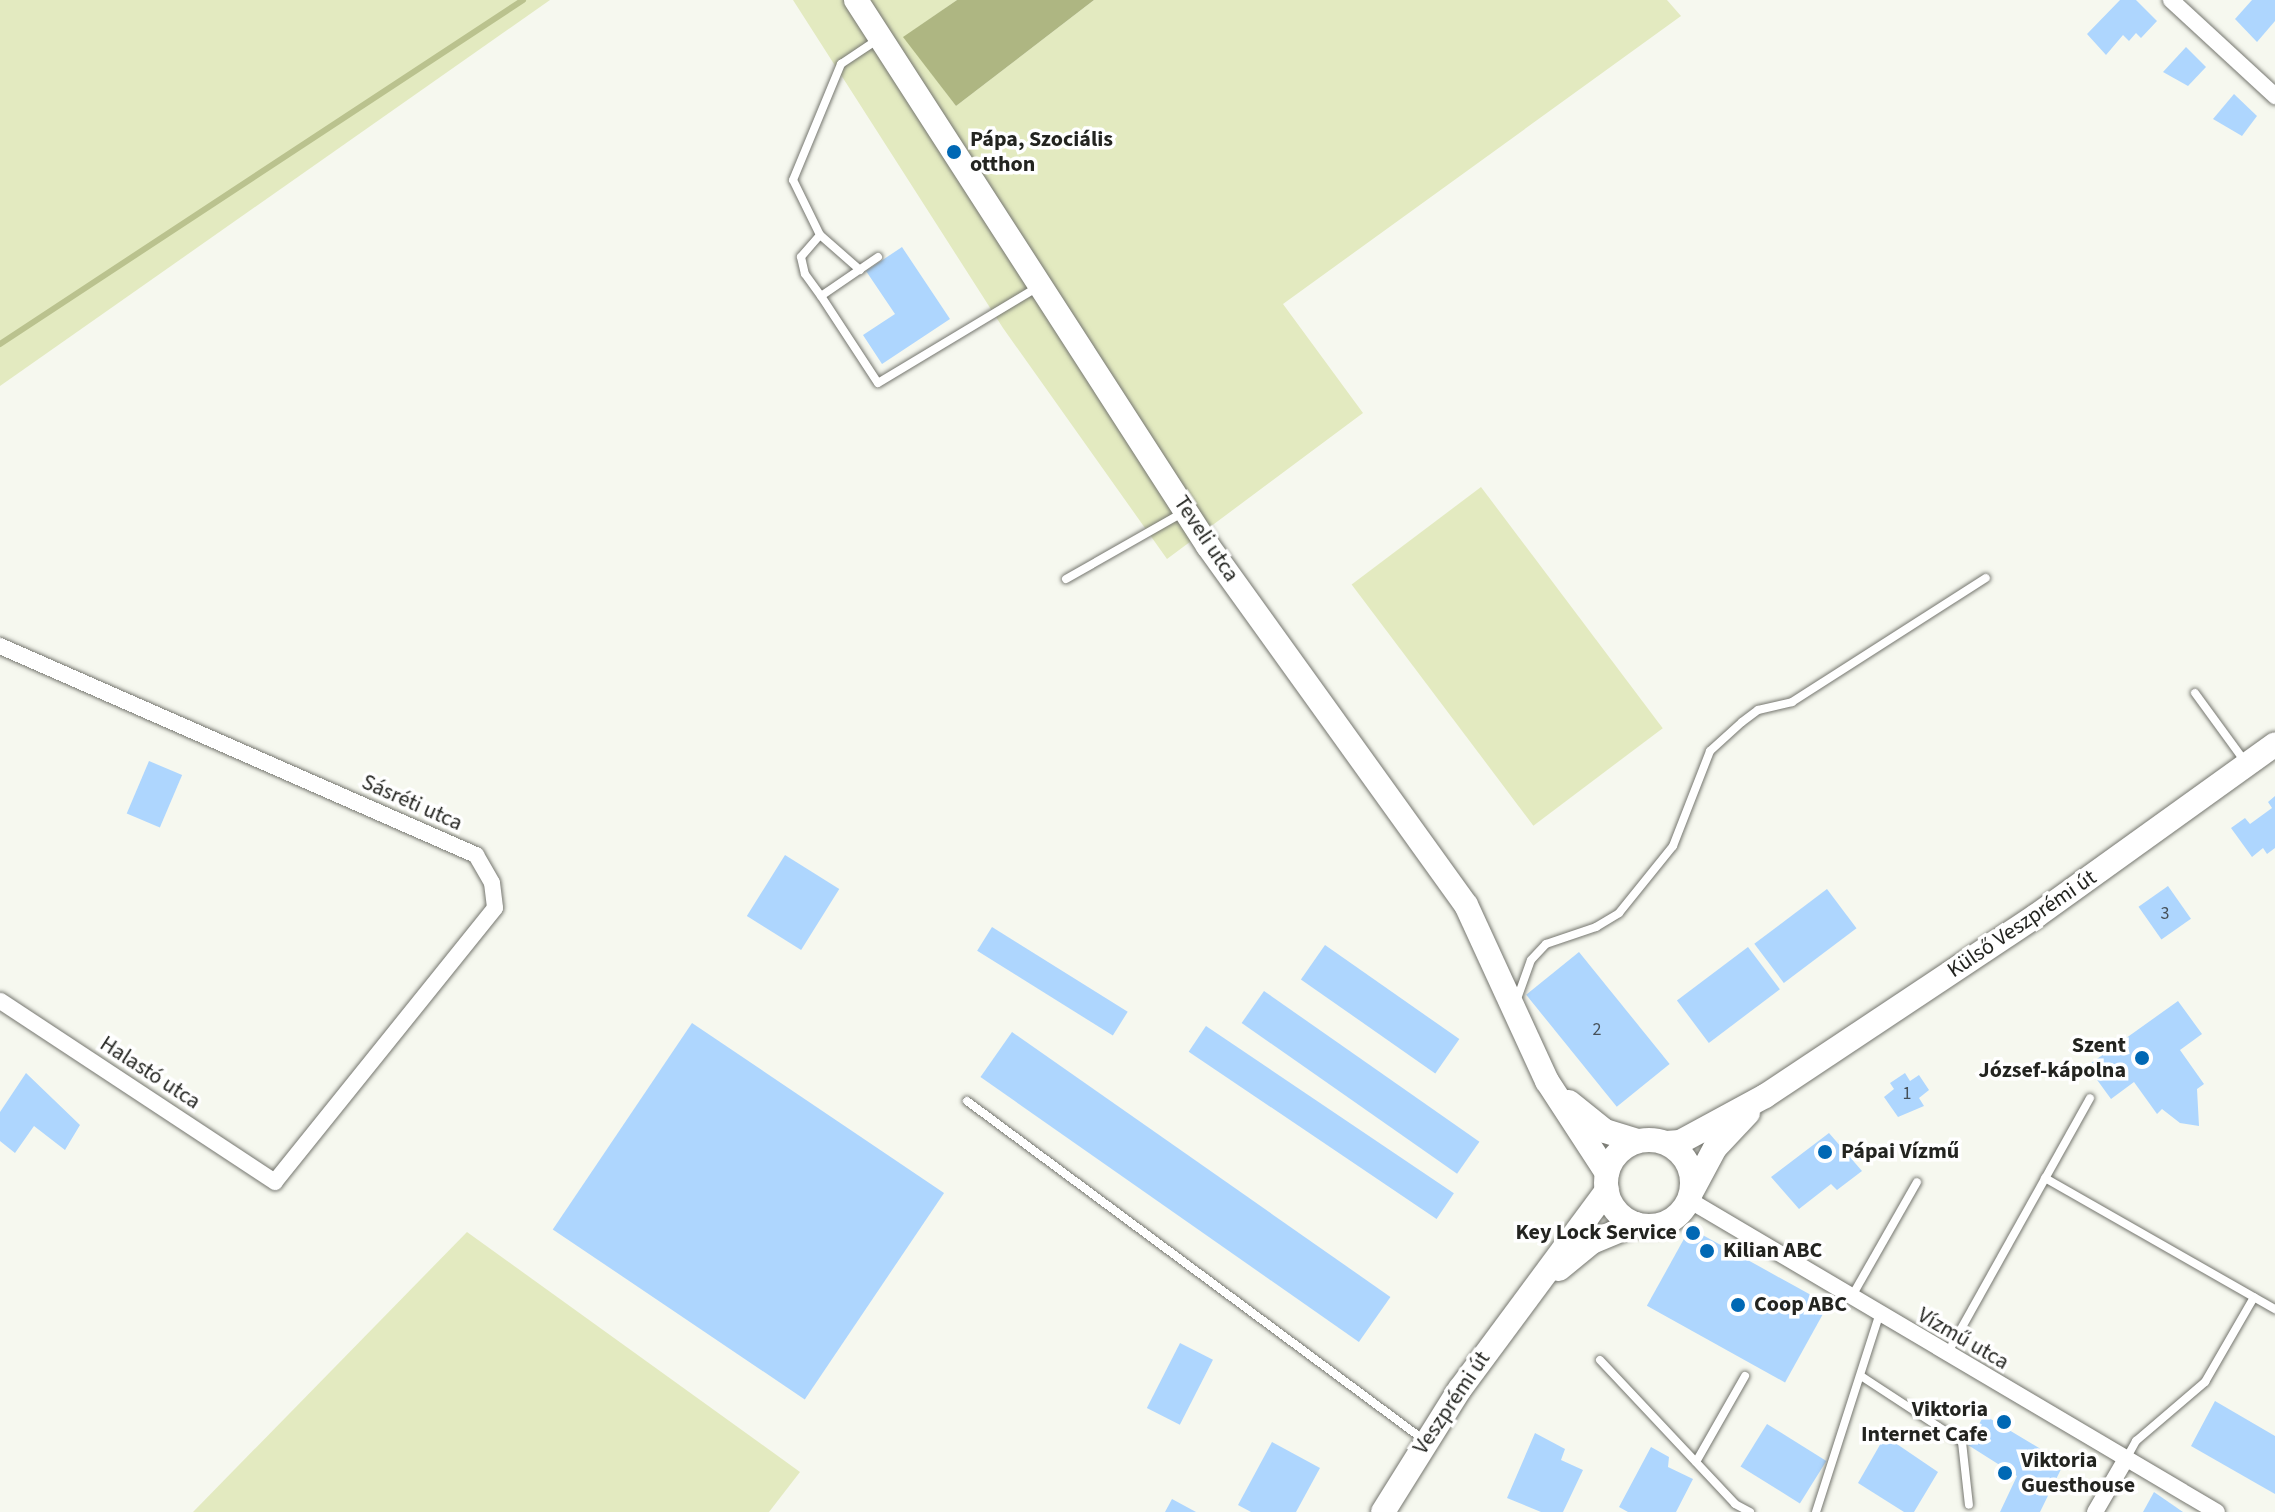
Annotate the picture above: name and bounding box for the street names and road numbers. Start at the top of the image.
street label: Teveli utca [1168,491,1244,587]
street label: Sásréti utca [358,769,466,837]
street label: Külső Veszprémi út [1942,864,2102,984]
street label: Halastó utca [95,1031,205,1115]
street label: Vízmű utca [1913,1302,2013,1376]
street label: Veszprémi út [1408,1347,1496,1459]

